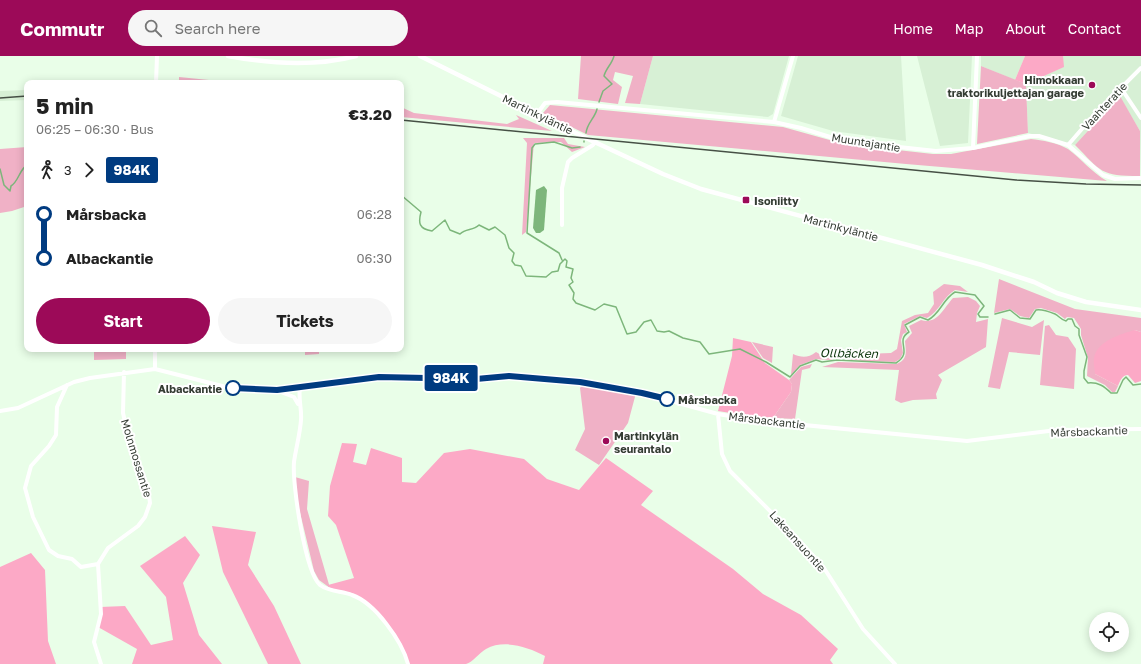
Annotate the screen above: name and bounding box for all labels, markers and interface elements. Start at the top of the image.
search box [128,10,408,46]
text: Commutr [20,17,104,40]
icon: search [142,17,164,39]
text: Search here [174,19,260,37]
text: Home [893,20,933,37]
text: Map [955,20,983,37]
text: About [1005,20,1046,37]
text: Contact [1068,20,1121,37]
place label: Himokkaan traktorikuljettajan garage [947,73,1085,99]
street label: Vaahteratie [1079,79,1129,133]
marker: Himokkaan traktorikuljettajan garage [1087,80,1097,90]
street label: Martinkyläntie [501,91,575,137]
text: 5 min [36,92,94,119]
text: €3.20 [349,105,392,123]
text: 06:25 – 06:30 · Bus [36,121,154,137]
street label: Muuntajantie [831,130,901,154]
icon: walk [36,159,58,181]
icon: forward [78,159,100,181]
text: 984K [114,161,150,178]
text: 3 [64,162,72,178]
place label: Isoniitty [754,194,799,207]
marker: Isoniitty [741,195,751,205]
text: Mårsbacka [66,205,146,223]
text: 06:28 [357,206,392,222]
street label: Martinkyläntie [802,211,880,243]
text: Albackantie [66,249,153,267]
text: 06:30 [357,250,392,266]
button: Start [36,298,210,344]
button: Tickets [218,298,392,344]
water label: Ollbäcken [820,345,879,361]
line badge: 984K [423,365,479,391]
text: 984K [433,369,469,386]
marker: Albackantie [225,380,241,396]
place label: Albackantie [158,382,223,395]
marker: Mårsbacka [659,391,675,407]
place label: Mårsbacka [678,393,737,406]
street label: Mårsbackantie [728,409,806,431]
street label: Molnmossantie [119,417,155,499]
street label: Mårsbackantie [1050,423,1128,439]
place label: Martinkylän seurantalo [614,429,679,455]
marker: Martinkylän seurantalo [601,436,611,446]
street label: Lakeansuontie [767,508,829,574]
map controls [1089,612,1129,652]
button: locate [1089,612,1129,652]

